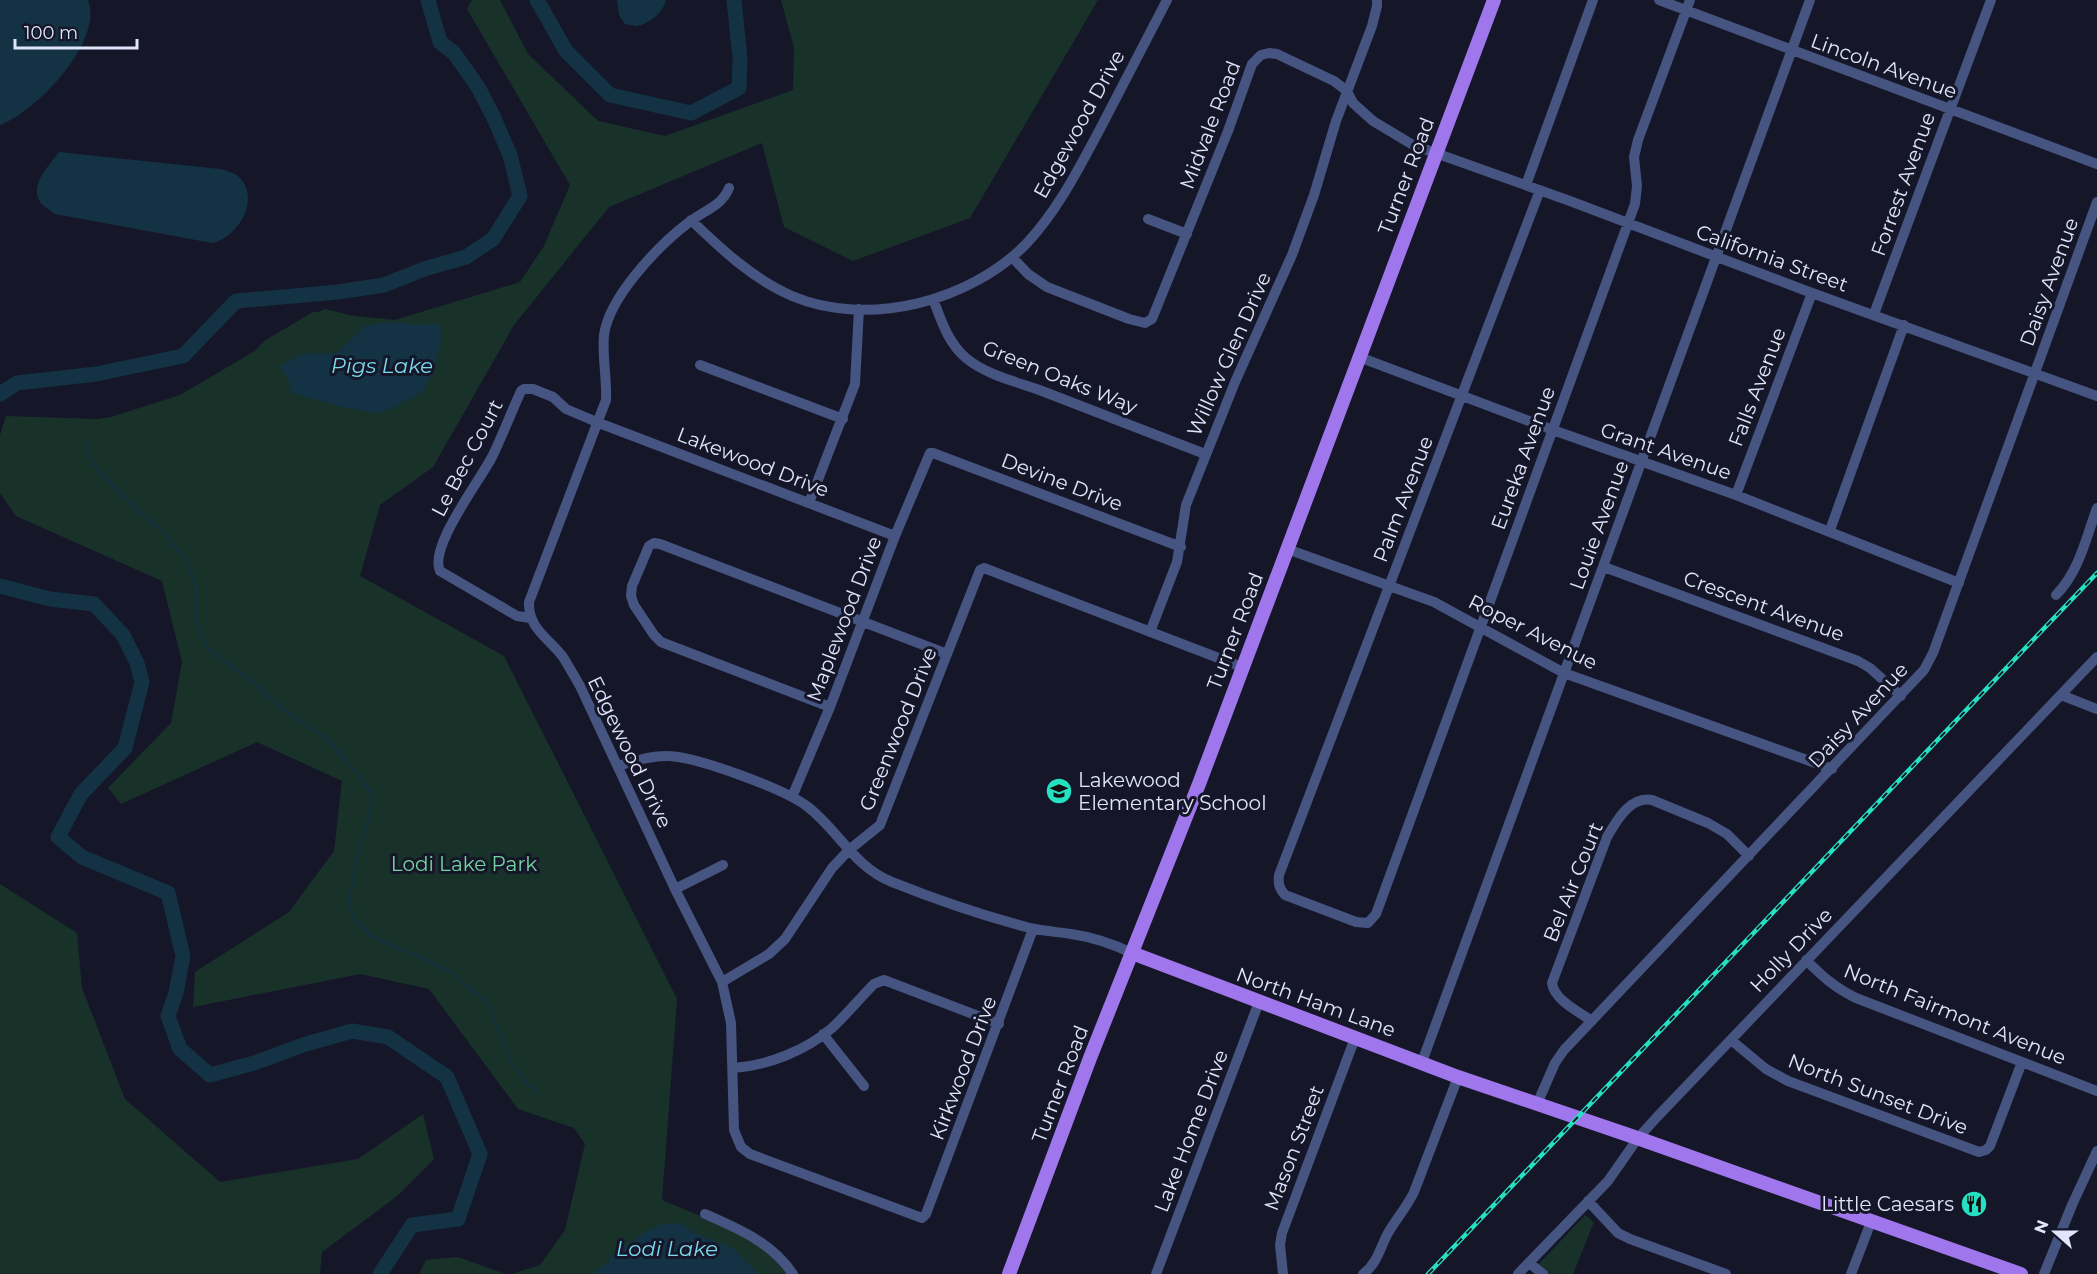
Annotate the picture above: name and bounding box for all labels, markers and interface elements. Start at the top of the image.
scale bar [15,12,136,50]
text: 100 m [24,22,78,44]
street label: Lincoln Avenue [1808,28,1960,104]
street label: Edgewood Drive [1028,46,1130,202]
street label: Midvale Road [1175,58,1245,192]
street label: Forrest Avenue [1866,109,1940,259]
street label: Turner Road [1373,114,1439,238]
street label: Daisy Avenue [2015,214,2083,350]
street label: California Street [1693,219,1851,297]
street label: Willow Glen Drive [1182,268,1276,440]
street label: Falls Avenue [1723,324,1791,450]
street label: Green Oaks Way [979,335,1141,419]
water label: Pigs Lake [331,353,433,378]
street label: Eureka Avenue [1486,383,1560,533]
street label: Le Bec Court [426,396,508,520]
street label: Grant Avenue [1597,417,1735,485]
street label: Lakewood Drive [674,422,832,502]
street label: Palm Avenue [1368,433,1438,565]
street label: Devine Drive [998,448,1126,516]
street label: Louie Avenue [1565,457,1633,593]
street label: Maplewood Drive [801,533,887,705]
street label: Crescent Avenue [1680,566,1848,646]
street label: Turner Road [1202,569,1268,693]
street label: Roper Avenue [1465,589,1601,675]
street label: Greenwood Drive [854,644,942,814]
street label: Daisy Avenue [1803,657,1913,773]
street label: Edgewood Drive [583,672,677,832]
place label: Lakewood Elementary School [1078,768,1267,815]
school or university icon: Lakewood Elementary School [1044,776,1074,806]
street label: Bel Air Court [1538,819,1608,945]
park label: Lodi Lake Park [391,852,537,876]
street label: Holly Drive [1745,903,1837,997]
street label: North Fairmont Avenue [1840,958,2070,1070]
street label: North Ham Lane [1233,962,1399,1042]
street label: Kirkwood Drive [924,993,1002,1143]
street label: Turner Road [1027,1022,1093,1146]
street label: Lake Home Drive [1149,1046,1233,1216]
street label: North Sunset Drive [1785,1049,1971,1139]
street label: Mason Street [1259,1082,1329,1214]
restaurant icon: Little Caesars [1959,1189,1989,1219]
place label: Little Caesars [1821,1192,1954,1216]
north arrow [2025,1202,2085,1262]
text: N [2030,1217,2053,1236]
water label: Lodi Lake [616,1236,718,1261]

